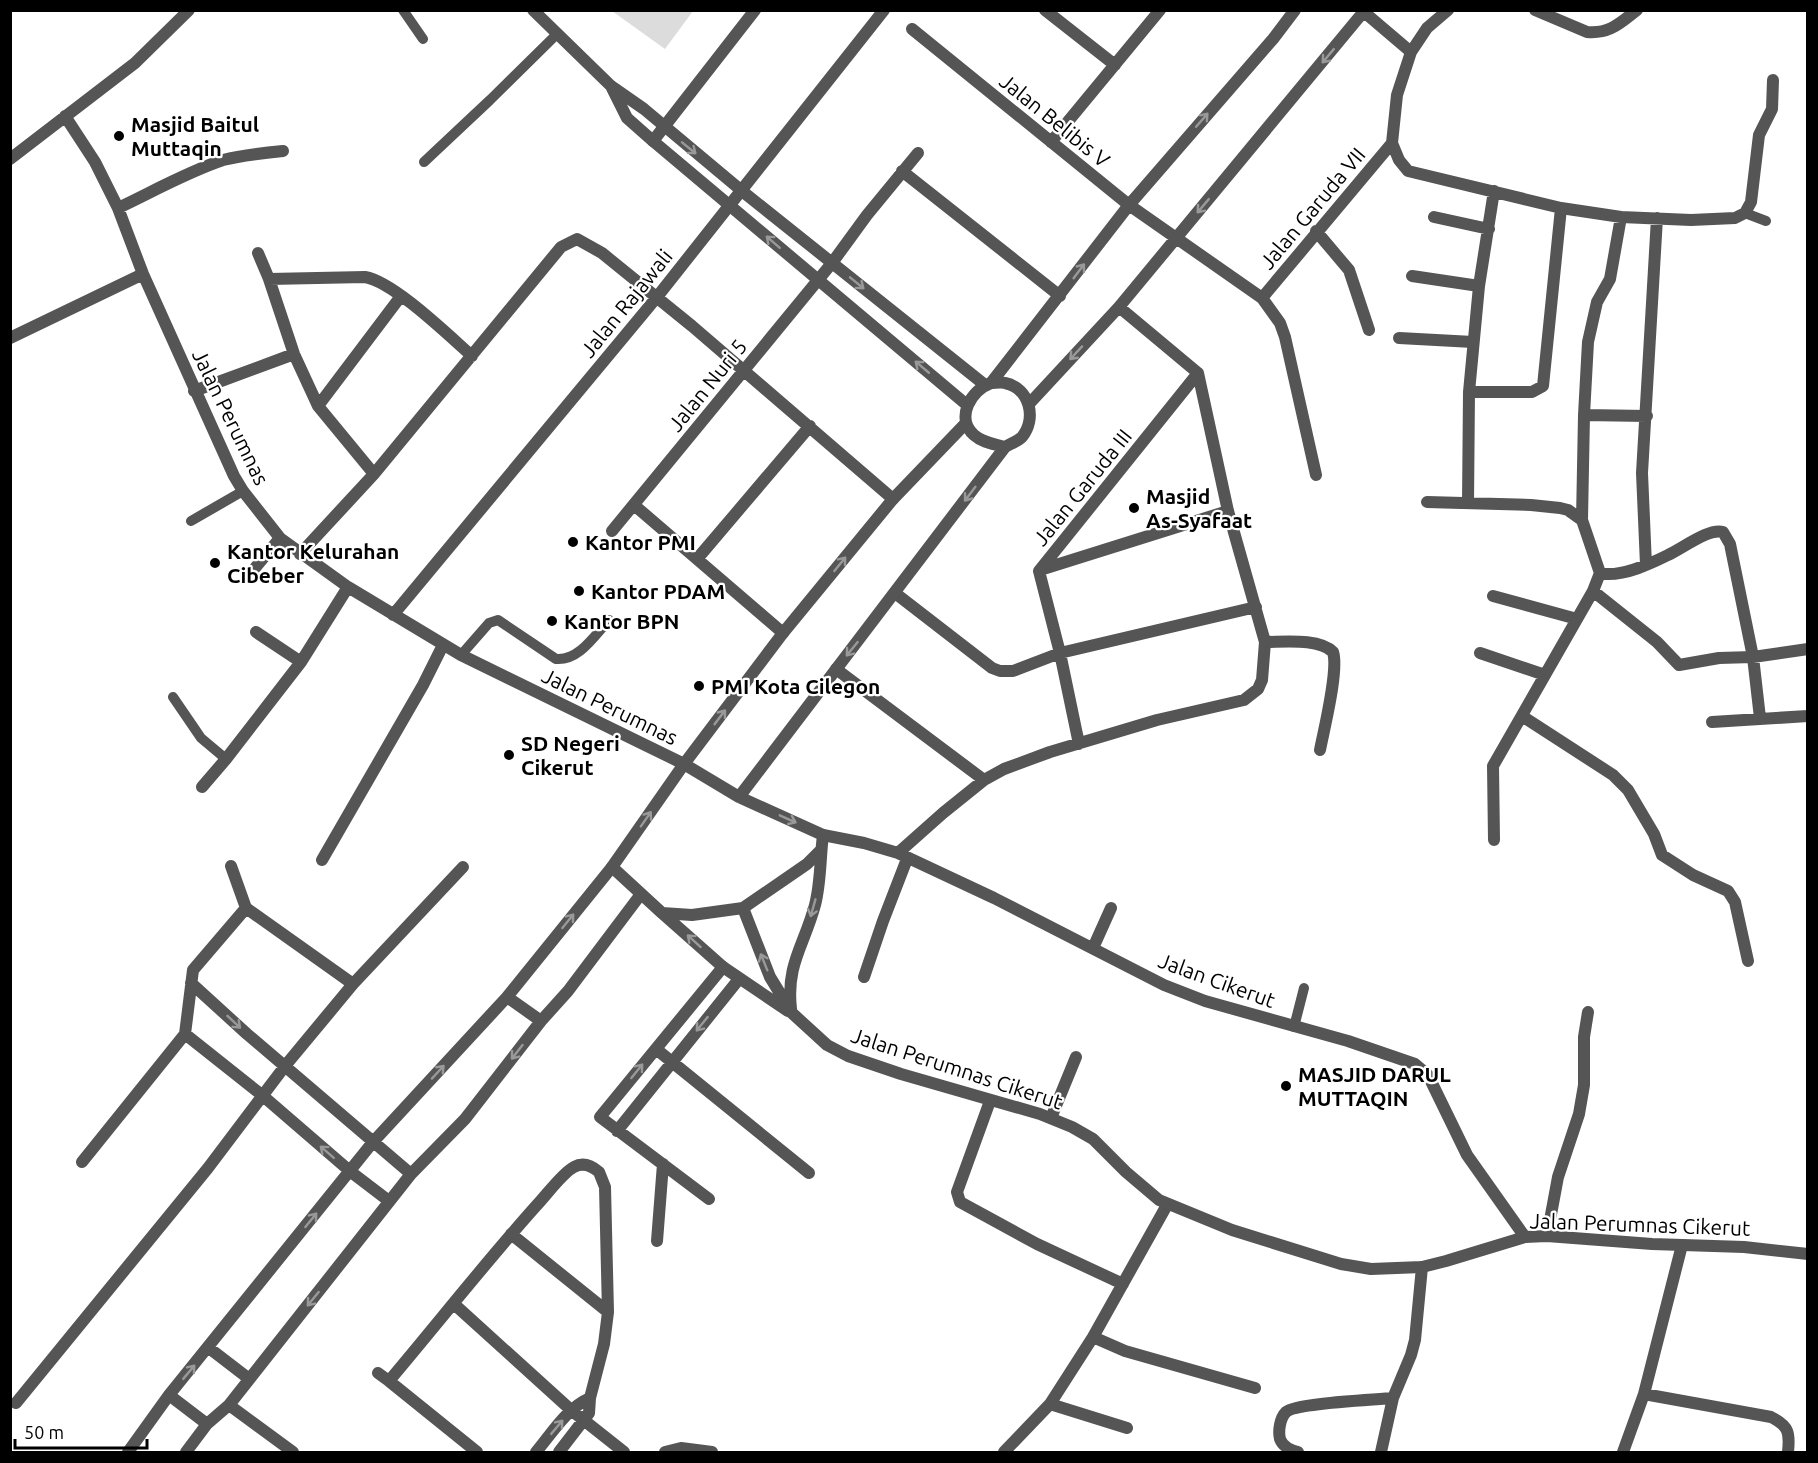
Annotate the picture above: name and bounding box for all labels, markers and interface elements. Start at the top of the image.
one-way arrow [1322,47,1335,63]
street label: Jalan Belibis V [995,68,1115,172]
place label: Masjid Baitul Muttaqin [131,112,259,160]
one-way arrow [1195,113,1209,128]
marker: Masjid Baitul Muttaqin [112,129,126,143]
one-way arrow [681,141,696,155]
street label: Jalan Garuda VII [1254,142,1370,274]
one-way arrow [1197,198,1210,214]
one-way arrow [766,235,781,249]
street label: Jalan Rajawali [575,244,677,362]
one-way arrow [1072,263,1085,279]
one-way arrow [849,277,865,290]
street label: Jalan Nuri 5 [663,334,751,436]
street label: Jalan Perumnas [188,345,274,489]
one-way arrow [1069,346,1083,361]
one-way arrow [914,361,930,374]
street label: Jalan Garuda III [1028,424,1136,550]
place label: Masjid As-Syafaat [1146,484,1252,532]
one-way arrow [964,485,976,501]
marker: Masjid As-Syafaat [1127,501,1141,515]
place label: Kantor PMI [585,530,696,554]
marker: Kantor PMI [566,535,580,549]
place label: Kantor Kelurahan Cibeber [227,539,399,587]
marker: Kantor Kelurahan Cibeber [208,556,222,570]
one-way arrow [833,556,846,572]
place label: Kantor PDAM [591,579,725,603]
marker: Kantor PDAM [572,584,586,598]
place label: Kantor BPN [564,609,679,633]
marker: Kantor BPN [545,614,559,628]
one-way arrow [846,641,859,657]
street label: Jalan Perumnas [538,663,682,749]
place label: PMI Kota Cilegon [711,674,880,698]
marker: PMI Kota Cilegon [692,679,706,693]
one-way arrow [713,710,726,726]
place label: SD Negeri Cikerut [521,731,620,779]
marker: SD Negeri Cikerut [502,748,516,762]
one-way arrow [640,812,652,828]
one-way arrow [779,814,797,826]
one-way arrow [807,898,818,917]
one-way arrow [562,913,575,929]
one-way arrow [687,934,702,948]
street label: Jalan Cikerut [1155,948,1279,1012]
one-way arrow [758,954,769,972]
one-way arrow [227,1015,242,1029]
one-way arrow [695,1016,709,1031]
street label: Jalan Perumnas Cikerut [848,1022,1066,1114]
one-way arrow [511,1043,524,1059]
place label: MASJID DARUL MUTTAQIN [1298,1062,1451,1110]
one-way arrow [631,1064,644,1080]
one-way arrow [431,1065,445,1080]
marker: MASJID DARUL MUTTAQIN [1279,1079,1293,1093]
one-way arrow [320,1145,335,1159]
street label: Jalan Perumnas Cikerut [1529,1208,1751,1240]
one-way arrow [304,1212,317,1228]
one-way arrow [306,1290,319,1306]
one-way arrow [182,1364,195,1380]
scale bar [15,1412,147,1450]
one-way arrow [551,1419,564,1435]
text: 50 m [24,1422,64,1442]

